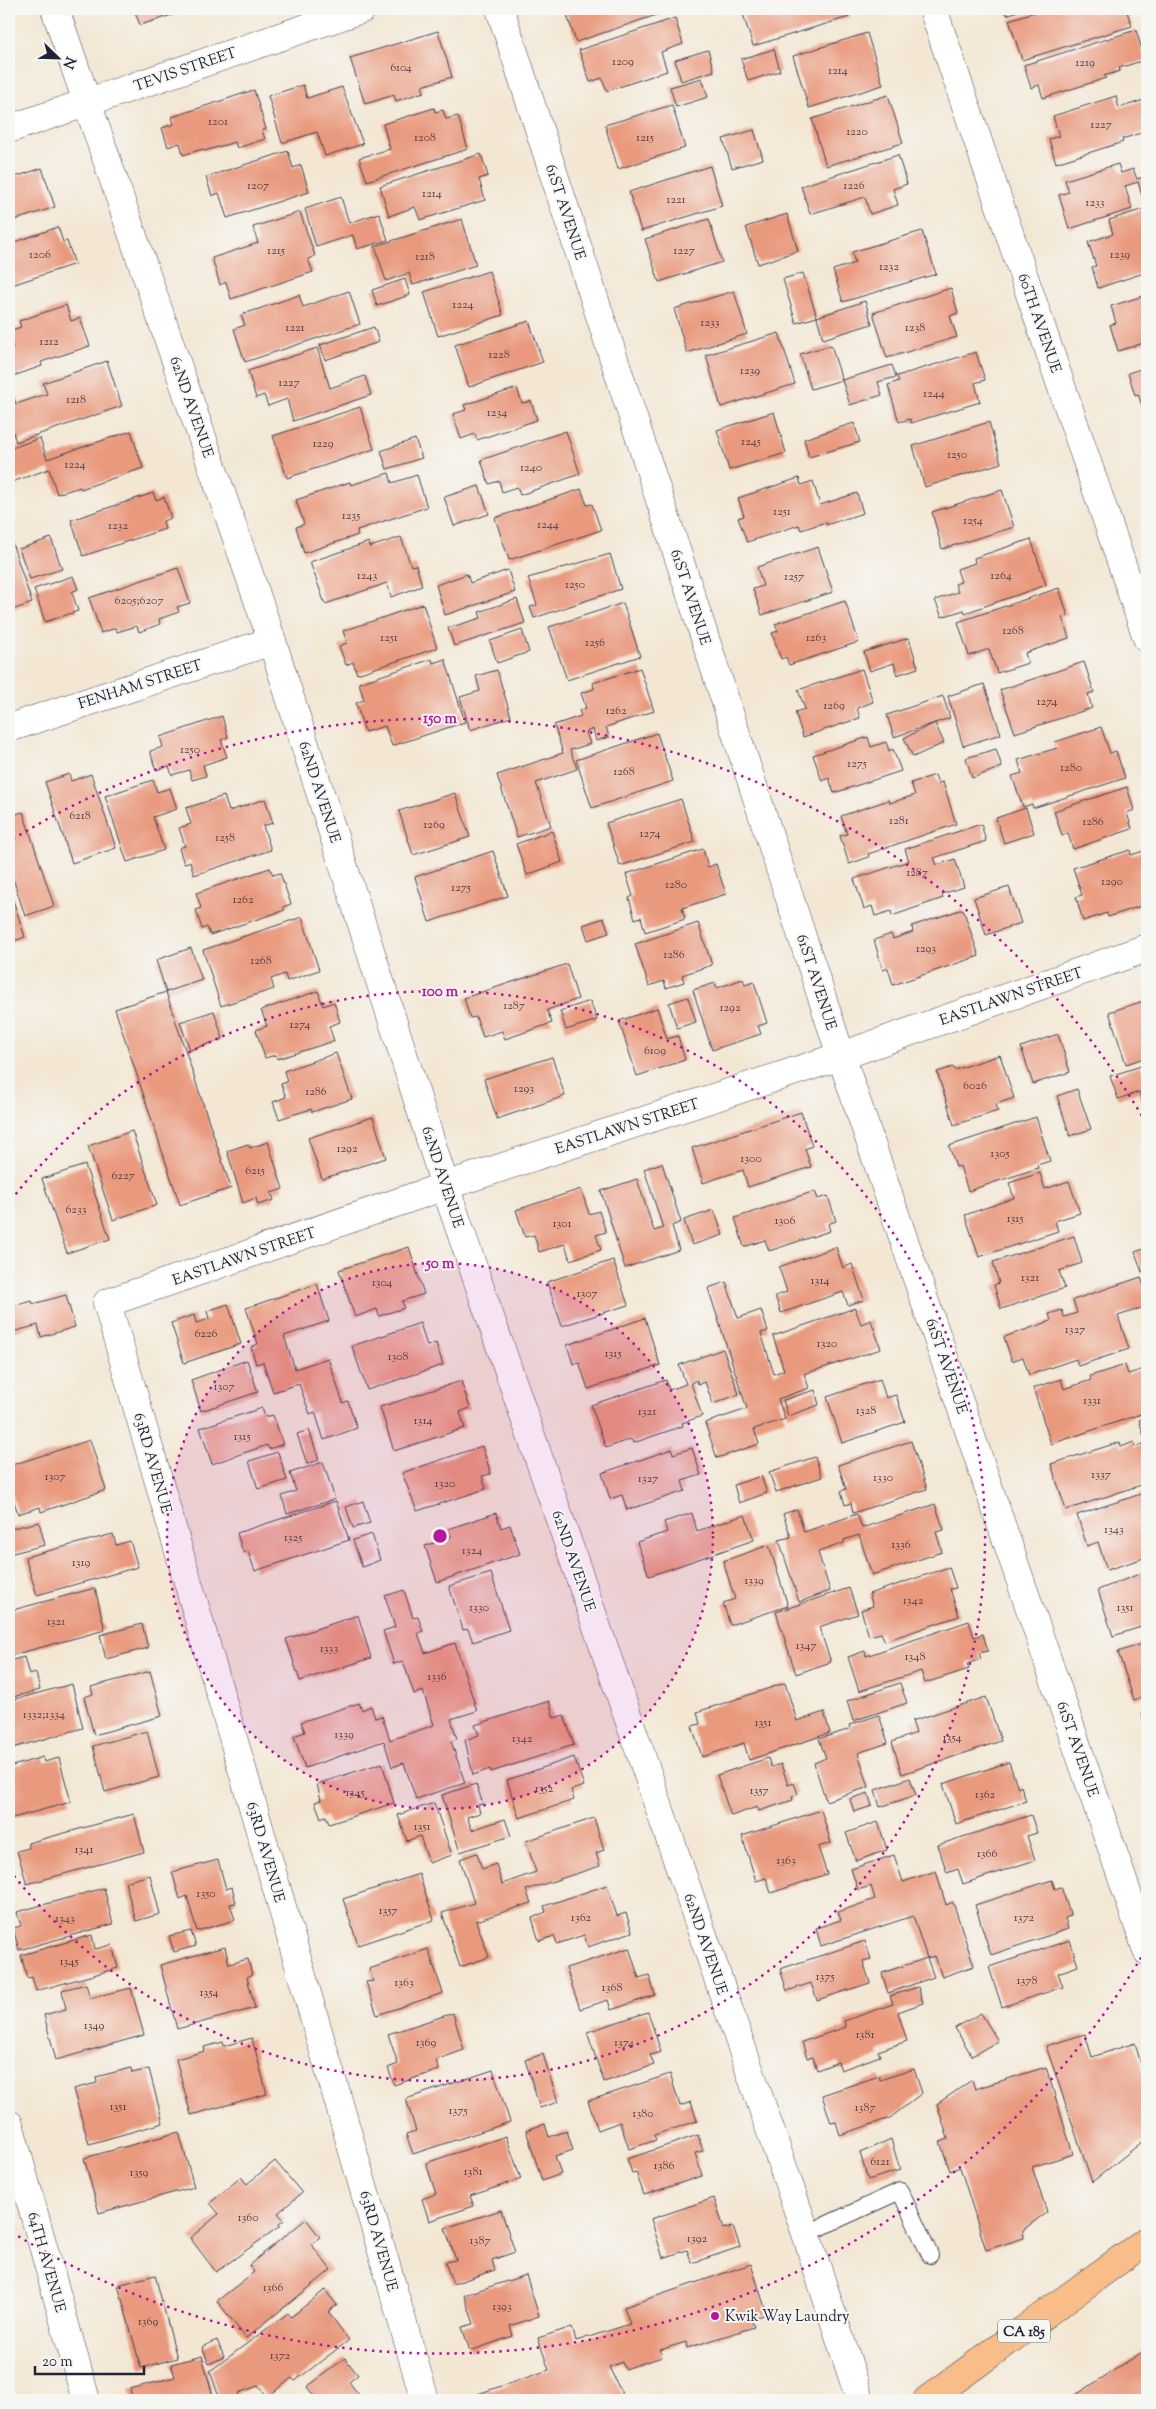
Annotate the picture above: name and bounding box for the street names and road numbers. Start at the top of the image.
street label: TEVIS STREET [131,43,240,98]
street label: 61ST AVENUE [539,162,590,263]
street label: 60TH AVENUE [1012,271,1065,376]
street label: 62ND AVENUE [163,354,218,461]
street label: 61ST AVENUE [664,547,715,648]
street label: FENHAM STREET [76,655,206,715]
street label: 62ND AVENUE [292,739,345,846]
street label: 61ST AVENUE [790,932,841,1033]
street label: EASTLAWN STREET [937,963,1086,1032]
street label: EASTLAWN STREET [553,1094,703,1161]
street label: 62ND AVENUE [415,1124,468,1231]
street label: EASTLAWN STREET [170,1223,319,1292]
street label: 61ST AVENUE [919,1316,972,1417]
street label: 63RD AVENUE [127,1411,176,1516]
street label: 62ND AVENUE [545,1508,600,1615]
street label: 61ST AVENUE [1050,1699,1103,1800]
street label: 63RD AVENUE [240,1800,289,1905]
street label: 62ND AVENUE [677,1891,732,1998]
street label: 63RD AVENUE [353,2189,402,2294]
street label: 64TH AVENUE [21,2210,70,2315]
road number: CA 185 [998,2320,1050,2342]

